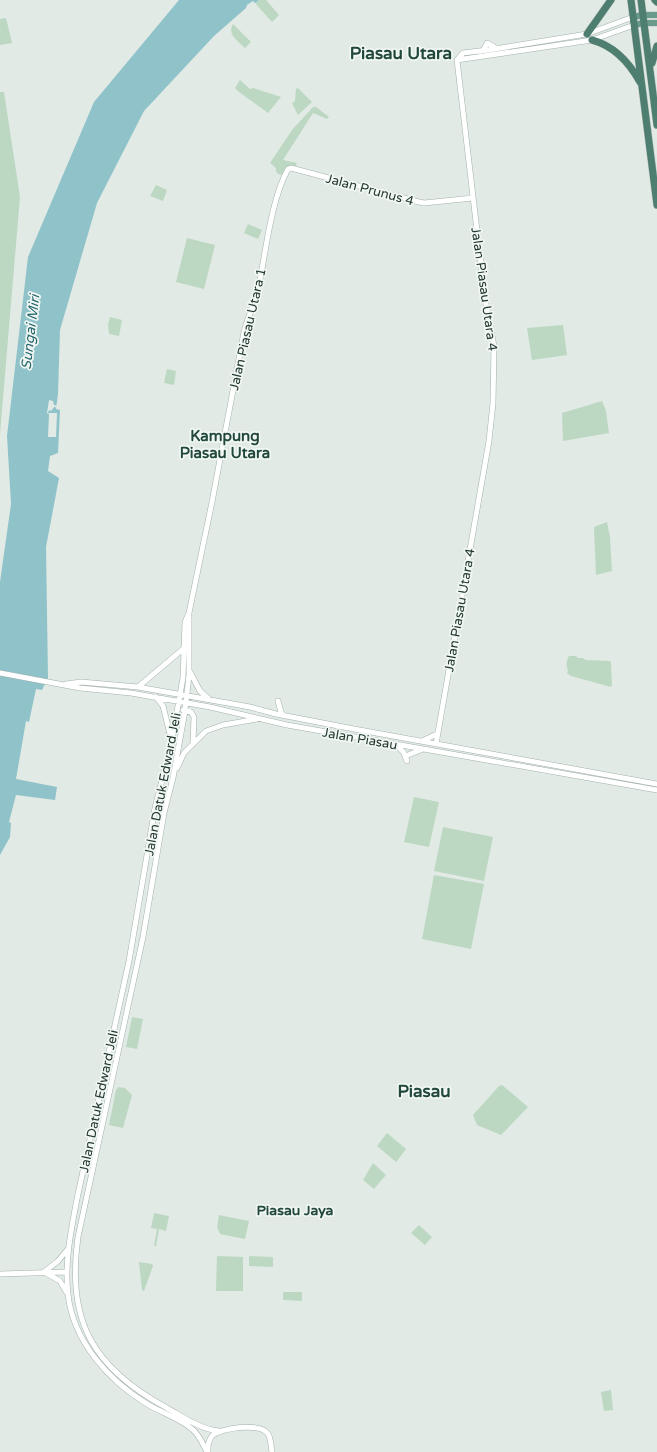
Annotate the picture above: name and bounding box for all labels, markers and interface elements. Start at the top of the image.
district label: Piasau Utara [350,43,452,64]
street label: Jalan Prunus 4 [324,171,415,209]
street label: Jalan Piasau Utara 4 [467,226,501,352]
street label: Jalan Piasau Utara 1 [226,267,270,392]
water label: Sungai Miri [17,292,44,370]
district label: Kampung Piasau Utara [180,427,270,462]
street label: Jalan Piasau Utara 4 [441,547,479,673]
street label: Jalan Datuk Edward Jeli [141,711,185,857]
street label: Jalan Piasau [321,725,399,753]
street label: Jalan Datuk Edward Jeli [76,1028,122,1174]
district label: Piasau [397,1081,451,1102]
district label: Piasau Jaya [257,1202,334,1219]

